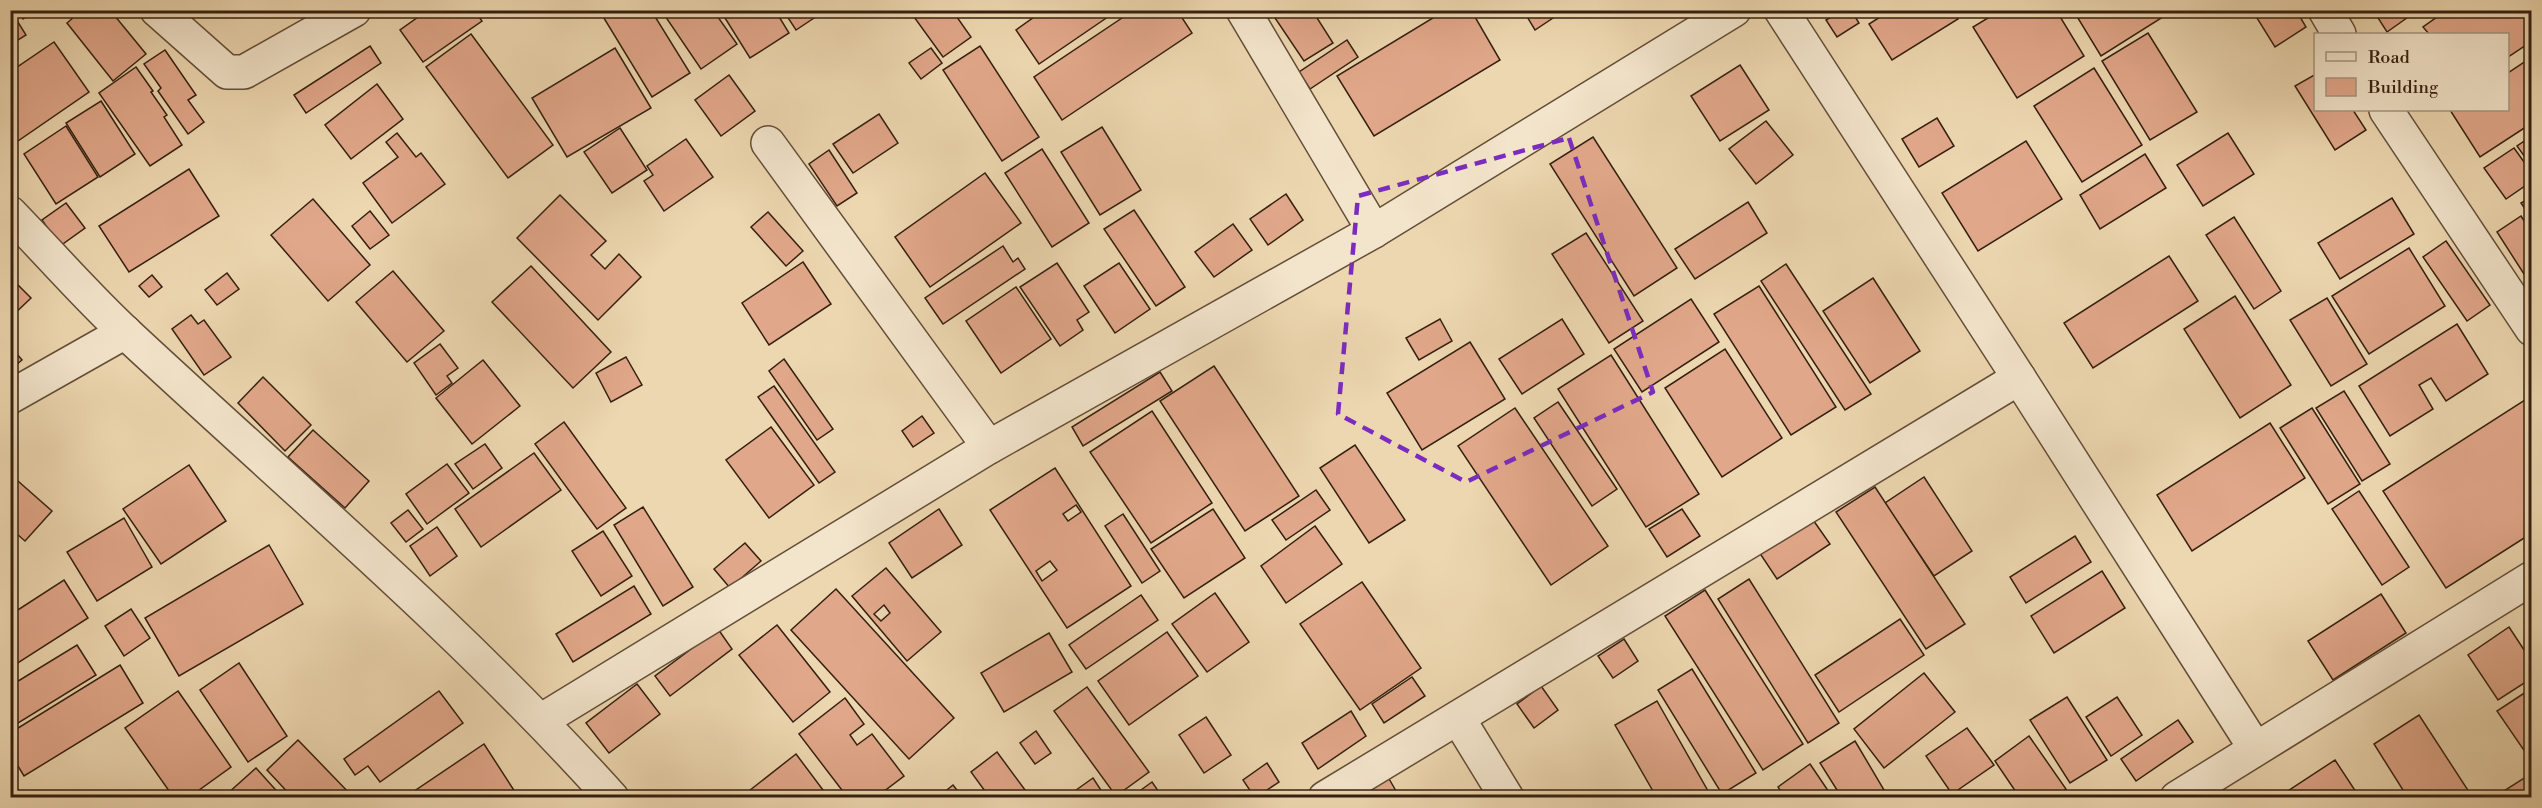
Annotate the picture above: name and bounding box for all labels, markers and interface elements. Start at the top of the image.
legend [2314,33,2509,111]
text: Road [2368,46,2411,69]
text: Building [2367,76,2439,99]

